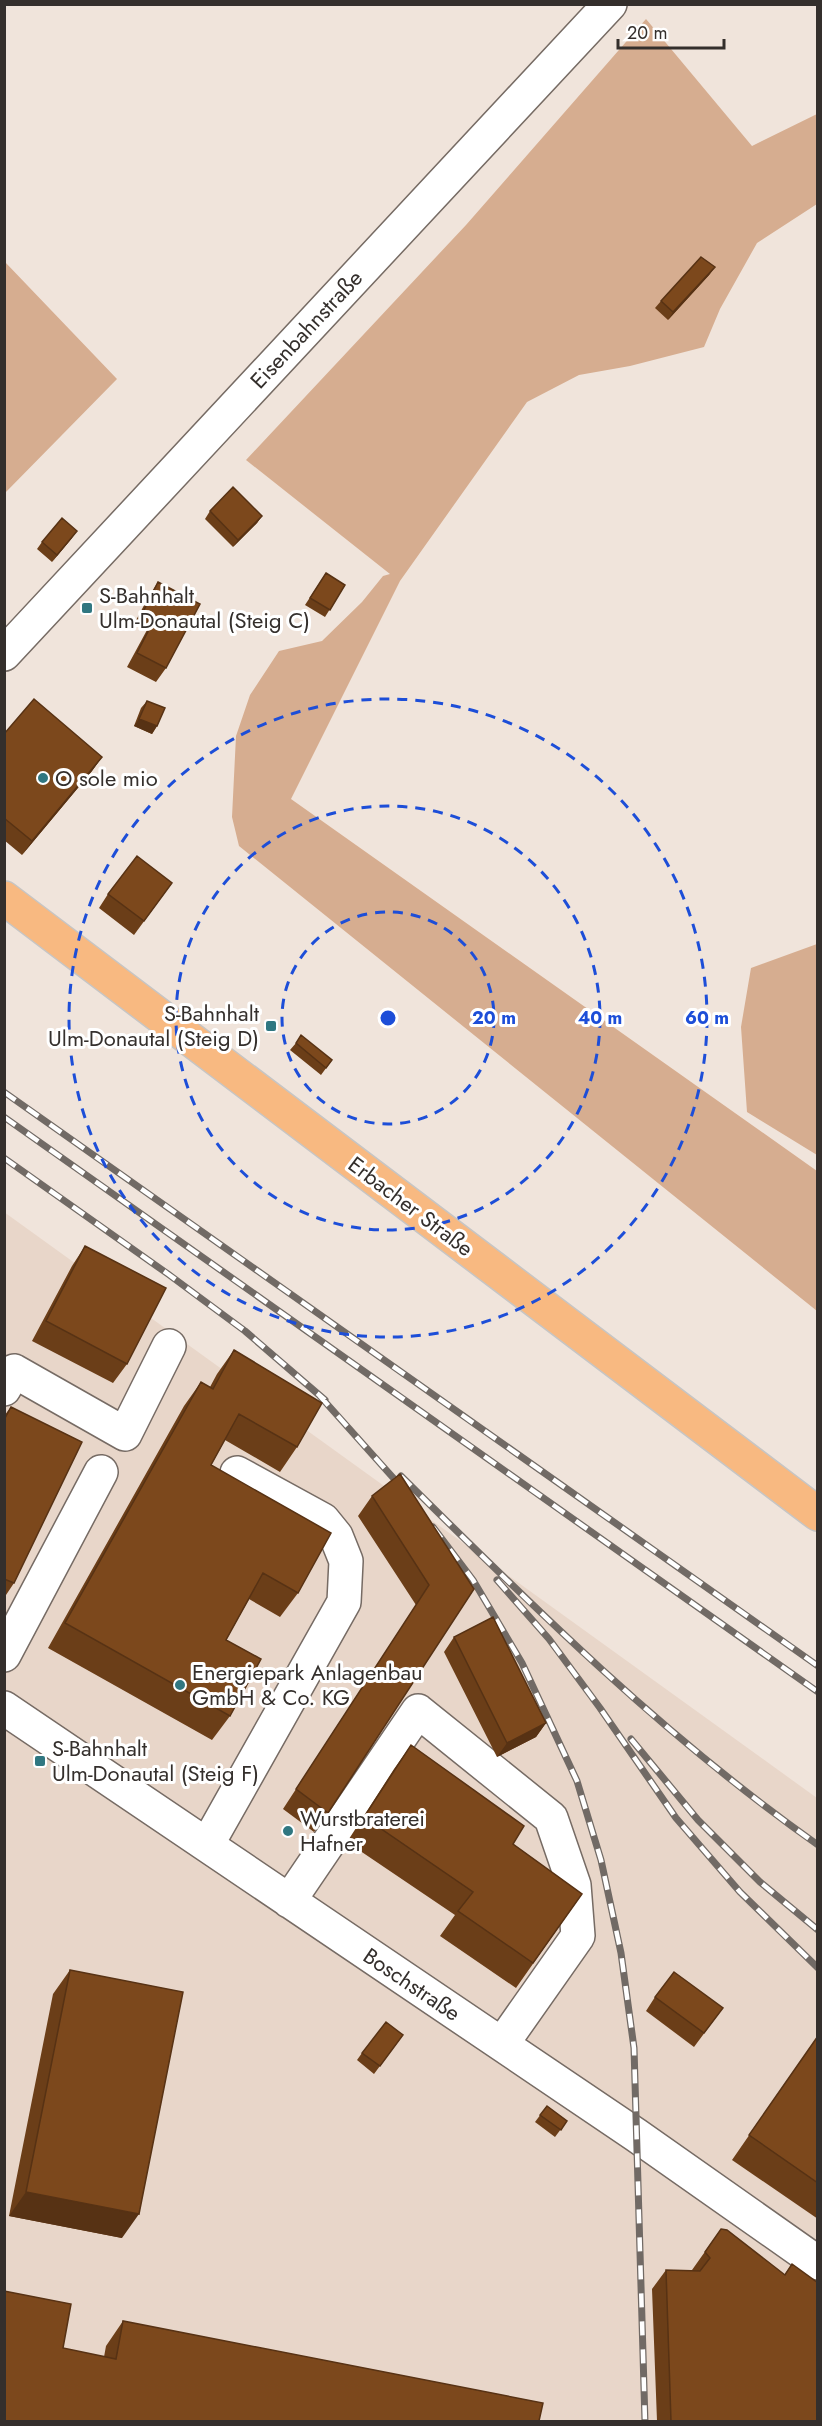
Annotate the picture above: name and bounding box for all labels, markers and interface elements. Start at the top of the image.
scale bar [618,12,724,50]
text: 20 m [627,20,667,46]
street label: Eisenbahnstraße [243,263,369,395]
place label: S-Bahnhalt Ulm-Donautal (Steig C) [99,579,310,636]
marker: S-Bahnhalt Ulm-Donautal (Steig C) [80,601,94,615]
place label: O sole mio [55,762,158,794]
marker: O sole mio [36,771,50,785]
place label: S-Bahnhalt Ulm-Donautal (Steig D) [48,997,260,1054]
text: 20 m [472,1005,516,1031]
text: 40 m [578,1005,622,1031]
text: 60 m [685,1005,729,1031]
centre of rings [378,1008,398,1028]
marker: S-Bahnhalt Ulm-Donautal (Steig D) [264,1019,278,1033]
street label: Erbacher Straße [342,1148,480,1264]
place label: Energiepark Anlagenbau GmbH & Co. KG [192,1656,423,1713]
marker: Energiepark Anlagenbau GmbH & Co. KG [173,1678,187,1692]
place label: S-Bahnhalt Ulm-Donautal (Steig F) [52,1732,259,1789]
marker: S-Bahnhalt Ulm-Donautal (Steig F) [33,1754,47,1768]
place label: Wurstbraterei Hafner [300,1802,425,1859]
marker: Wurstbraterei Hafner [281,1824,295,1838]
street label: Boschstraße [357,1940,467,2028]

